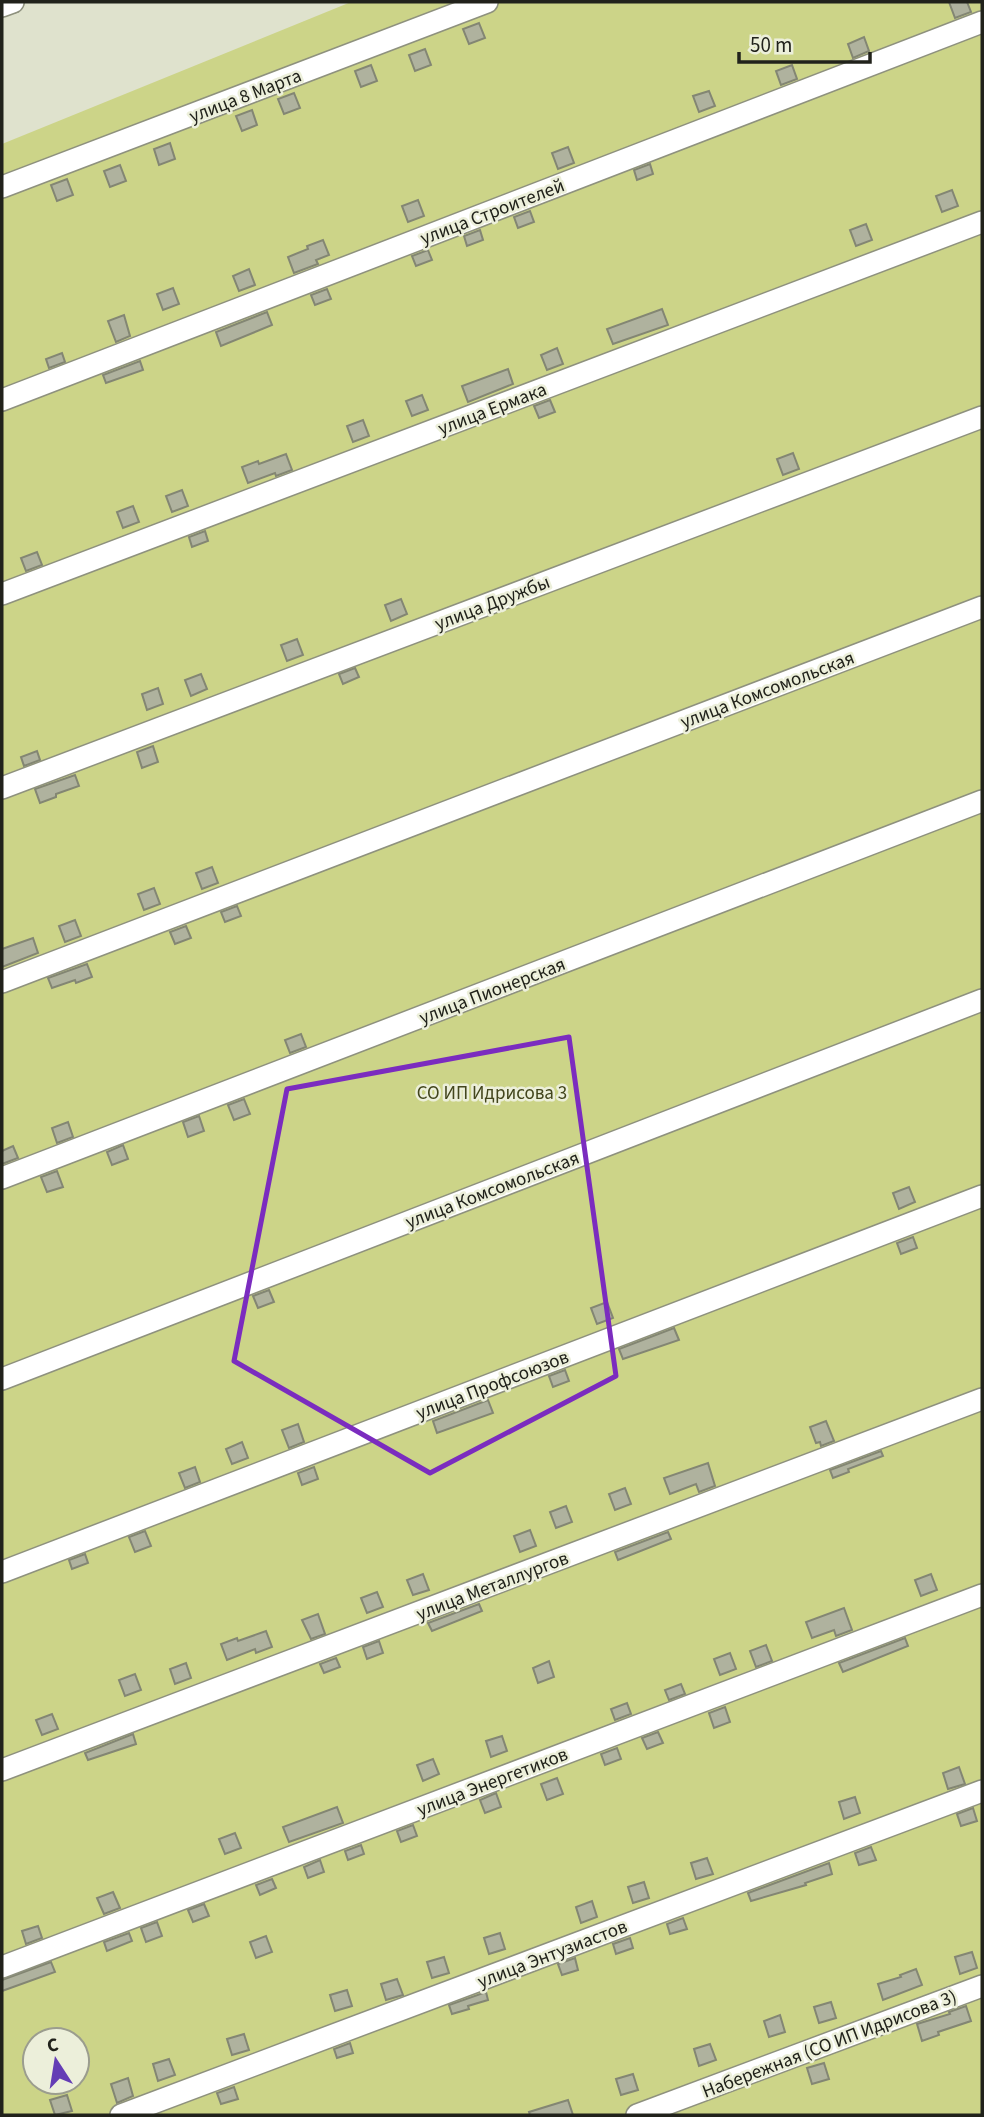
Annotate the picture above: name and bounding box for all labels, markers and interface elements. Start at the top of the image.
scale bar [739,21,870,65]
text: 50 m [750,30,792,60]
street label: улица 8 Марта [185,63,306,130]
street label: улица Строителей [417,172,569,252]
street label: улица Ермака [434,376,551,443]
street label: улица Дружбы [431,569,554,638]
street label: улица Комсомольская [677,645,858,736]
street label: улица Пионерская [415,951,570,1032]
park label: СО ИП Идрисова 3 [417,1080,567,1107]
street label: улица Комсомольская [402,1145,583,1236]
street label: улица Профсоюзов [412,1344,573,1427]
street label: улица Металлургов [412,1545,573,1628]
street label: улица Энергетиков [413,1741,572,1824]
street label: улица Энтузиастов [474,1913,631,1995]
street label: Набережная (СО ИП Идрисова 3) [698,1983,961,2105]
north arrow [21,2026,91,2096]
text: С [45,2031,61,2060]

